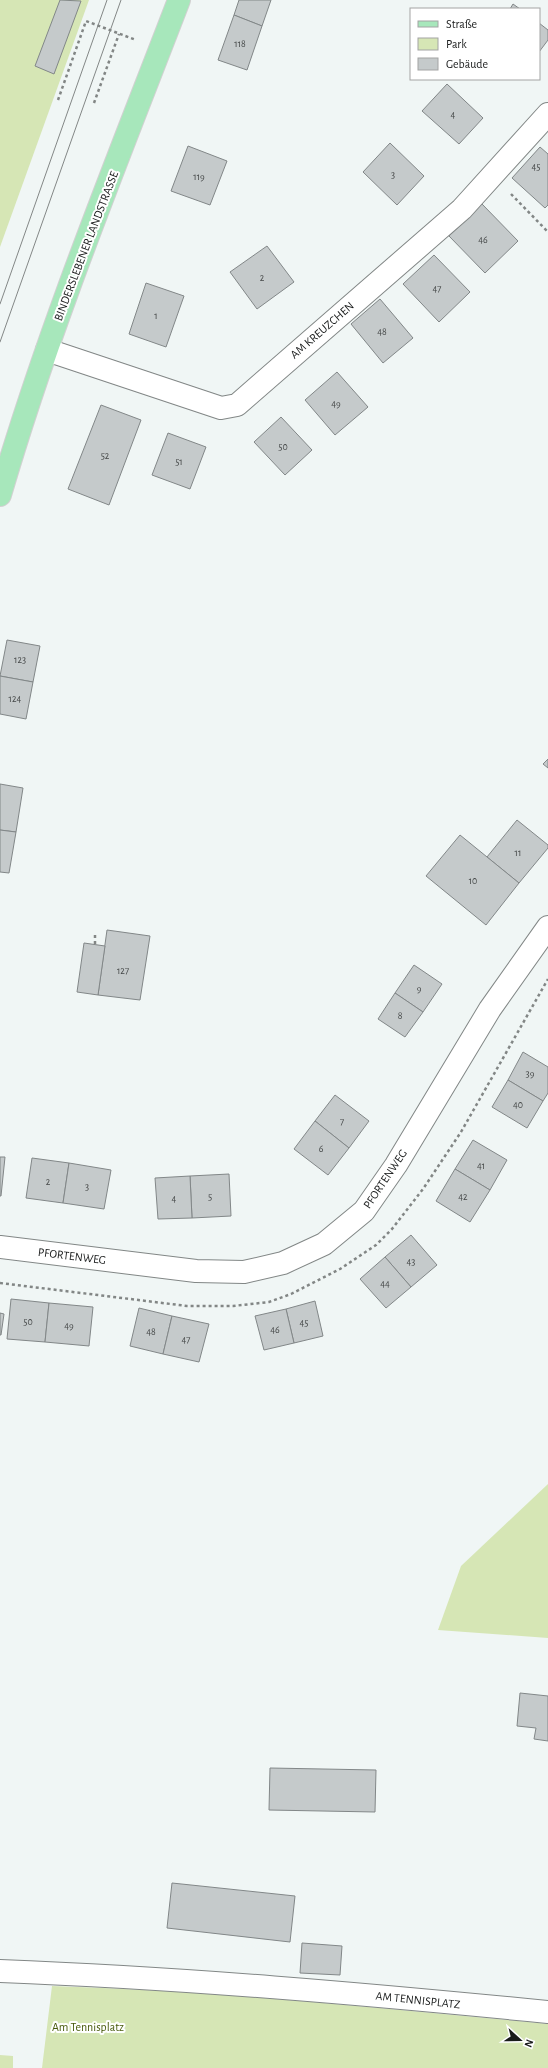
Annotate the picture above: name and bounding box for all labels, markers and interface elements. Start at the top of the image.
legend [410,8,540,80]
text: Straße [446,18,477,30]
text: Park [446,38,467,50]
house number: 118 [234,39,246,49]
text: Gebäude [446,58,488,70]
house number: 4 [451,110,456,120]
house number: 45 [532,162,541,172]
street label: BINDERSLEBENER LANDSTRASSE [52,169,120,323]
house number: 3 [391,170,395,180]
house number: 119 [193,172,205,182]
house number: 46 [478,235,488,245]
house number: 2 [260,273,265,283]
house number: 47 [433,284,441,294]
street label: AM KREUZCHEN [288,299,356,361]
house number: 1 [154,311,158,321]
house number: 48 [377,327,387,337]
house number: 49 [331,399,341,409]
house number: 50 [278,442,288,452]
house number: 52 [101,451,110,461]
house number: 51 [175,457,183,467]
house number: 123 [14,655,26,665]
house number: 124 [9,694,22,704]
house number: 11 [515,848,521,858]
house number: 10 [469,876,477,886]
house number: 127 [117,966,129,976]
house number: 9 [417,984,422,994]
house number: 8 [398,1011,403,1021]
house number: 39 [526,1069,535,1079]
house number: 40 [513,1100,523,1110]
house number: 7 [340,1117,344,1127]
house number: 6 [319,1144,324,1154]
street label: PFORTENWEG [361,1147,409,1211]
house number: 41 [477,1161,485,1171]
house number: 2 [46,1177,51,1187]
house number: 3 [85,1182,89,1192]
house number: 5 [208,1192,212,1202]
house number: 42 [458,1192,468,1202]
house number: 4 [172,1194,177,1204]
street label: PFORTENWEG [37,1246,107,1266]
house number: 43 [407,1257,415,1267]
house number: 44 [380,1279,390,1289]
house number: 50 [23,1317,33,1327]
house number: 45 [300,1318,309,1328]
house number: 49 [64,1321,74,1331]
house number: 46 [270,1325,280,1335]
house number: 48 [146,1327,156,1337]
house number: 47 [182,1335,190,1345]
street label: AM TENNISPLATZ [375,1990,461,2010]
north arrow [500,2020,540,2060]
park label: Am Tennisplatz [52,2021,124,2033]
text: N [522,2038,535,2049]

